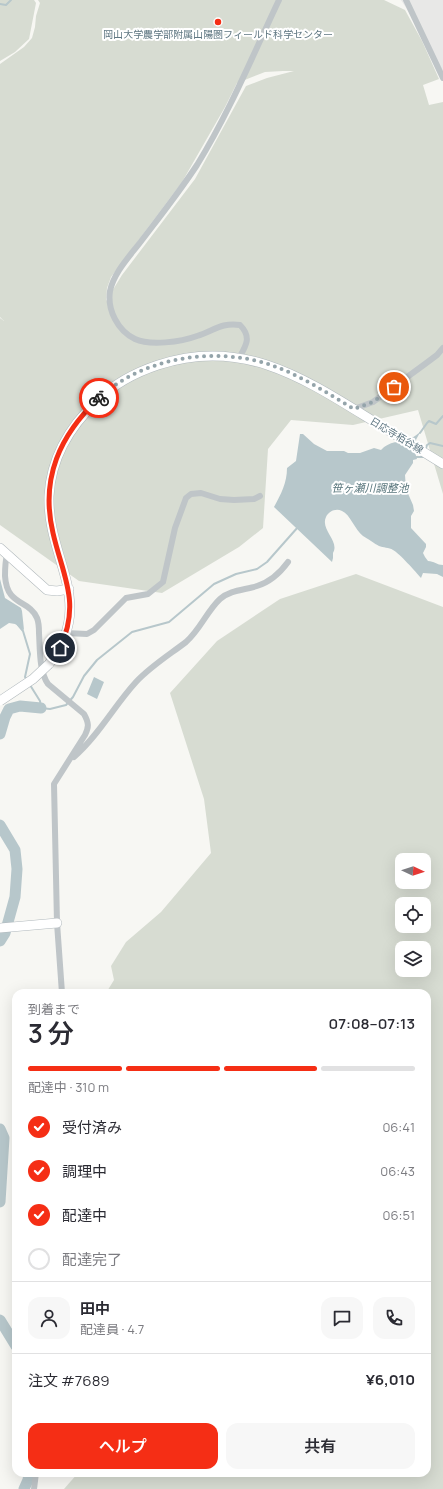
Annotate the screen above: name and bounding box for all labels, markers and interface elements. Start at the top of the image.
marker: 岡山大学農学部附属山陽圏フィールド科学センター [213,17,223,27]
place label: 岡山大学農学部附属山陽圏フィールド科学センター [103,27,333,41]
pin [377,370,411,404]
icon: bag [383,376,405,398]
courier [79,378,119,418]
icon: bike [88,387,110,409]
street label: 日応寺栢谷線 [368,414,426,456]
water label: 笹ヶ瀬川調整池 [332,480,409,495]
pin [43,631,77,665]
icon: home [49,637,71,659]
north arrow [395,853,431,889]
map controls [395,853,431,977]
button: locate [395,897,431,933]
button: layers [395,941,431,977]
text: 到着まで [28,1000,80,1018]
text: 07:08–07:13 [329,1013,415,1034]
text: 3 分 [28,1015,74,1051]
text: 配達中 · 310 m [28,1078,109,1096]
icon: check [28,1116,50,1138]
text: 受付済み [62,1117,122,1138]
text: 06:41 [382,1118,415,1136]
icon: check [28,1160,50,1182]
text: 調理中 [62,1161,107,1182]
text: 06:43 [380,1162,415,1180]
icon: check [28,1204,50,1226]
text: 配達中 [62,1205,107,1226]
text: 06:51 [383,1206,415,1224]
text: 配達完了 [62,1249,122,1270]
button: person [28,1297,70,1339]
button: chat [321,1297,363,1339]
button: phone [373,1297,415,1339]
text: 田中 [80,1298,110,1319]
text: 配達員 · 4.7 [80,1320,144,1338]
text: ¥6,010 [366,1369,415,1390]
text: 注文 #7689 [28,1370,110,1391]
button: ヘルプ [28,1423,218,1469]
button: 共有 [226,1423,415,1469]

